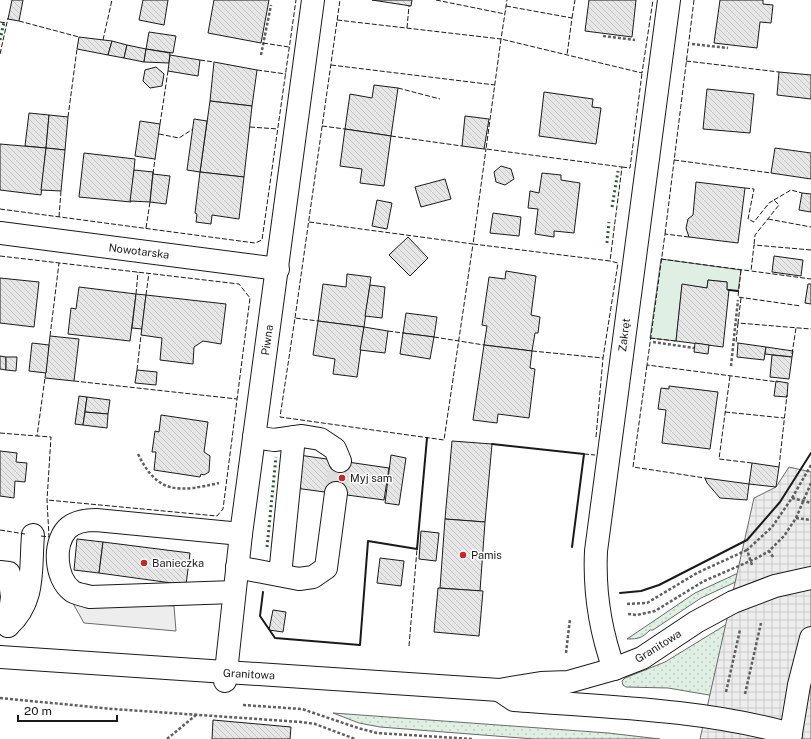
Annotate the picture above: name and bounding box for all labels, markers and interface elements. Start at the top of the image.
street label: Nowotarska [108,241,170,261]
street label: Zakręt [616,317,632,353]
street label: Piwna [259,324,275,356]
place label: Myj sam [350,472,392,484]
marker: Myj sam [337,473,347,483]
place label: Pamis [471,549,502,561]
marker: Pamis [458,550,468,560]
place label: Banieczka [152,557,204,569]
marker: Banieczka [139,558,149,568]
street label: Granitowa [633,627,683,665]
street label: Granitowa [223,667,275,681]
scale bar [18,697,117,723]
text: 20 m [24,704,52,718]

